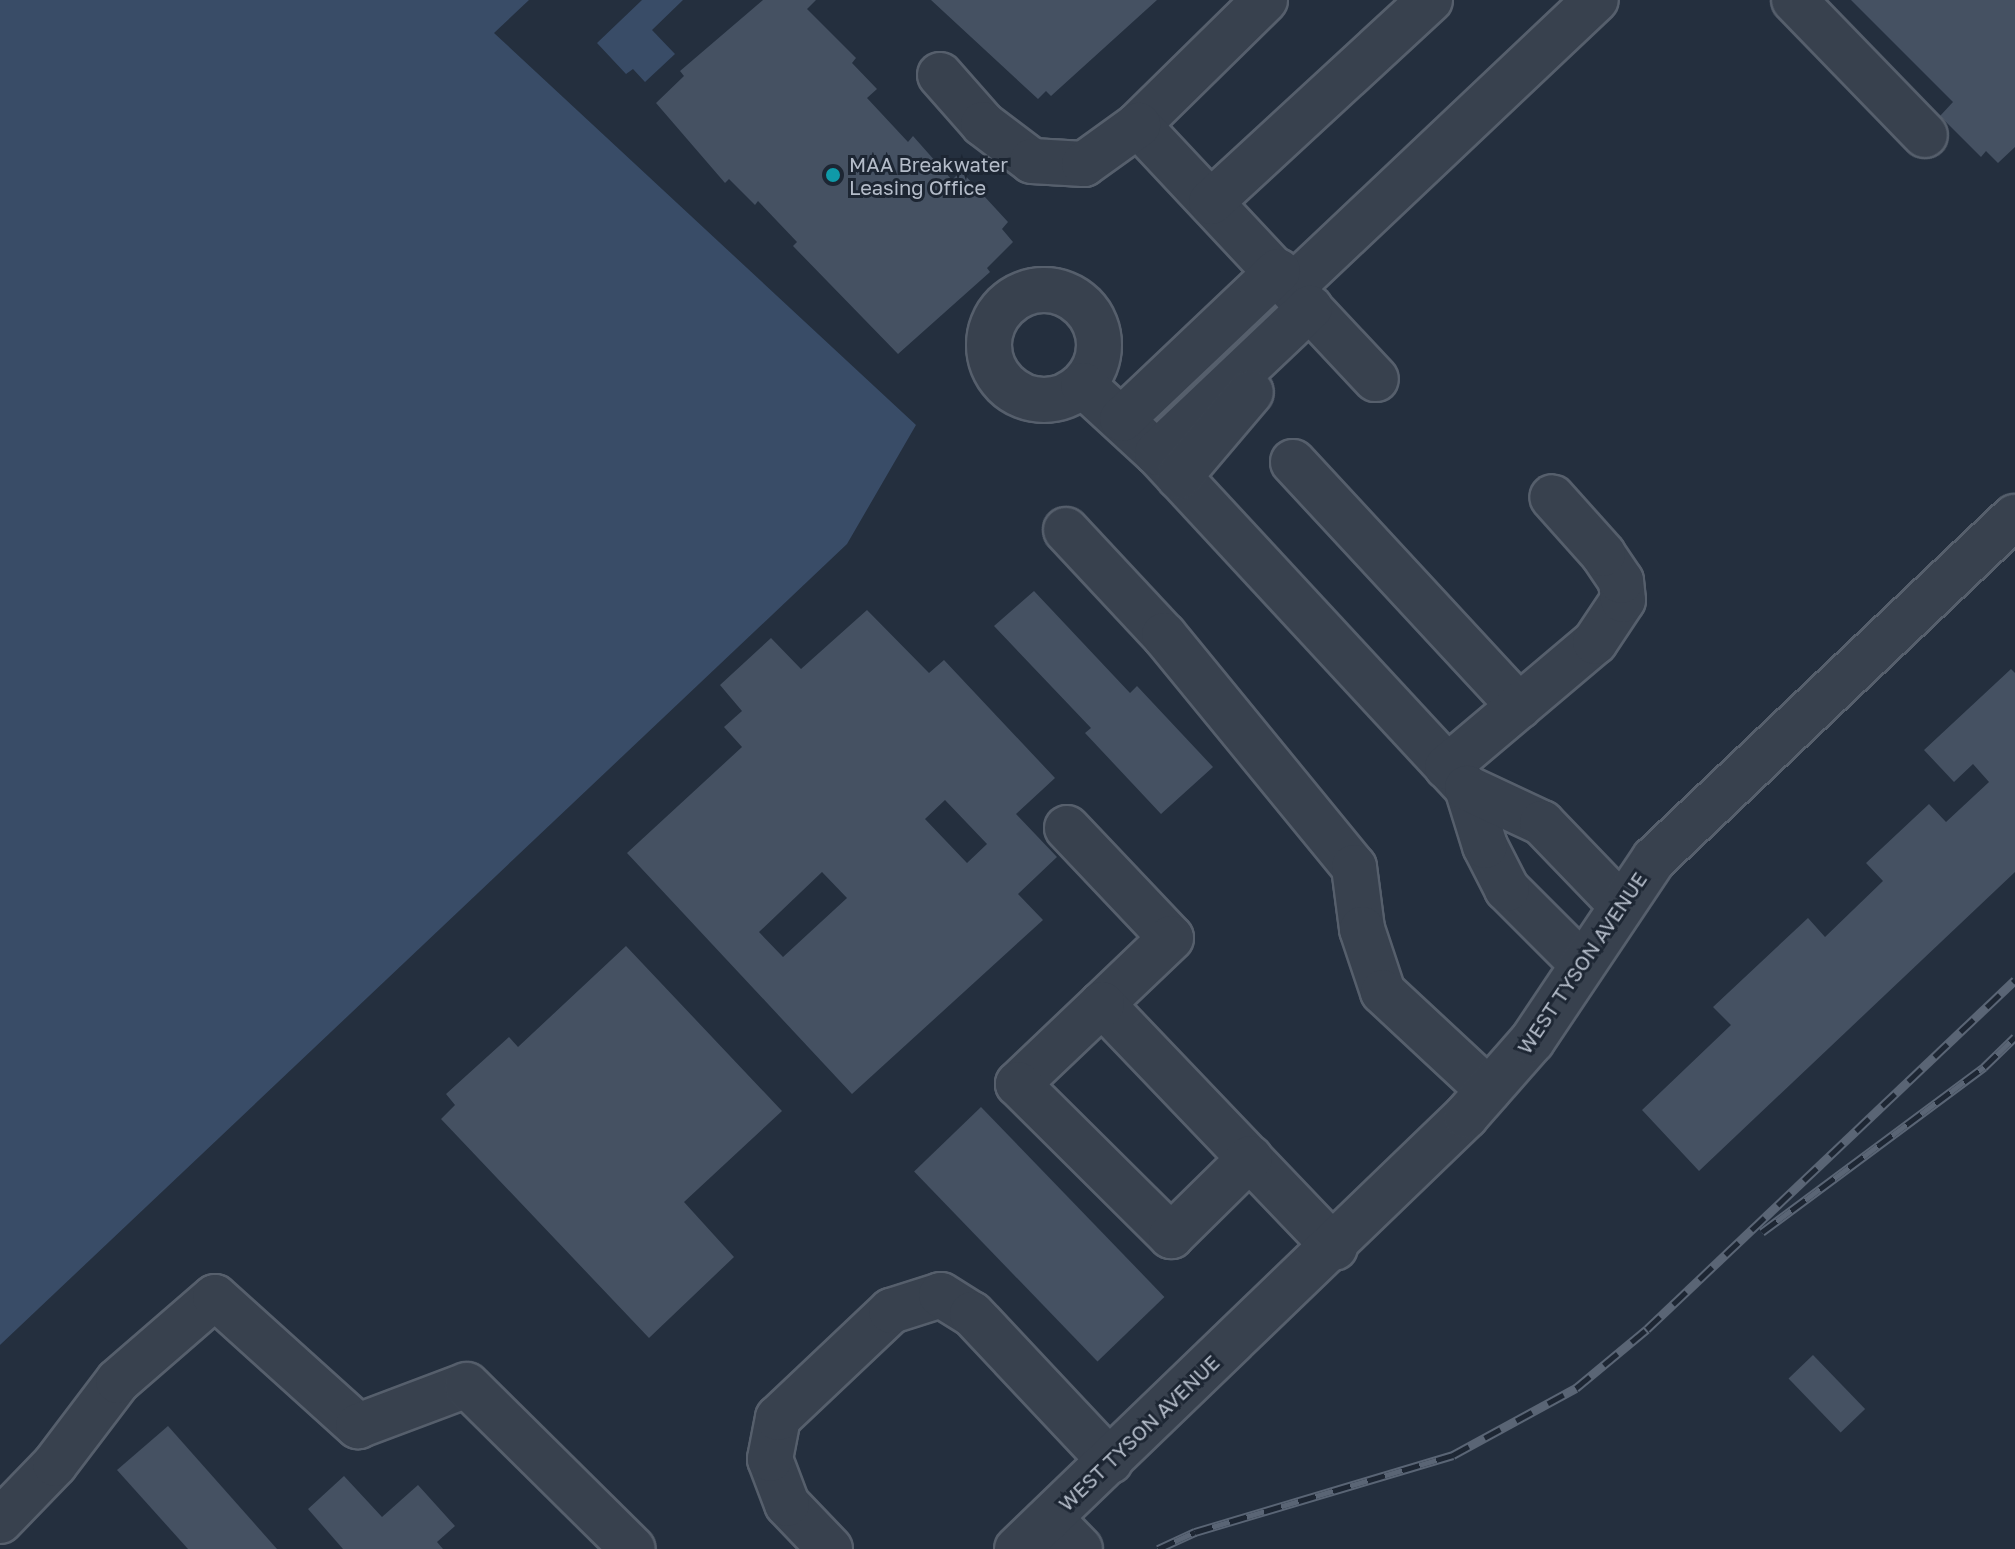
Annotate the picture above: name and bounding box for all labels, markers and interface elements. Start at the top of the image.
place label: MAA Breakwater Leasing Office [849,152,1008,199]
marker: MAA Breakwater Leasing Office [824,166,842,184]
street label: WEST TYSON AVENUE [1512,868,1652,1058]
street label: WEST TYSON AVENUE [1054,1350,1224,1516]

